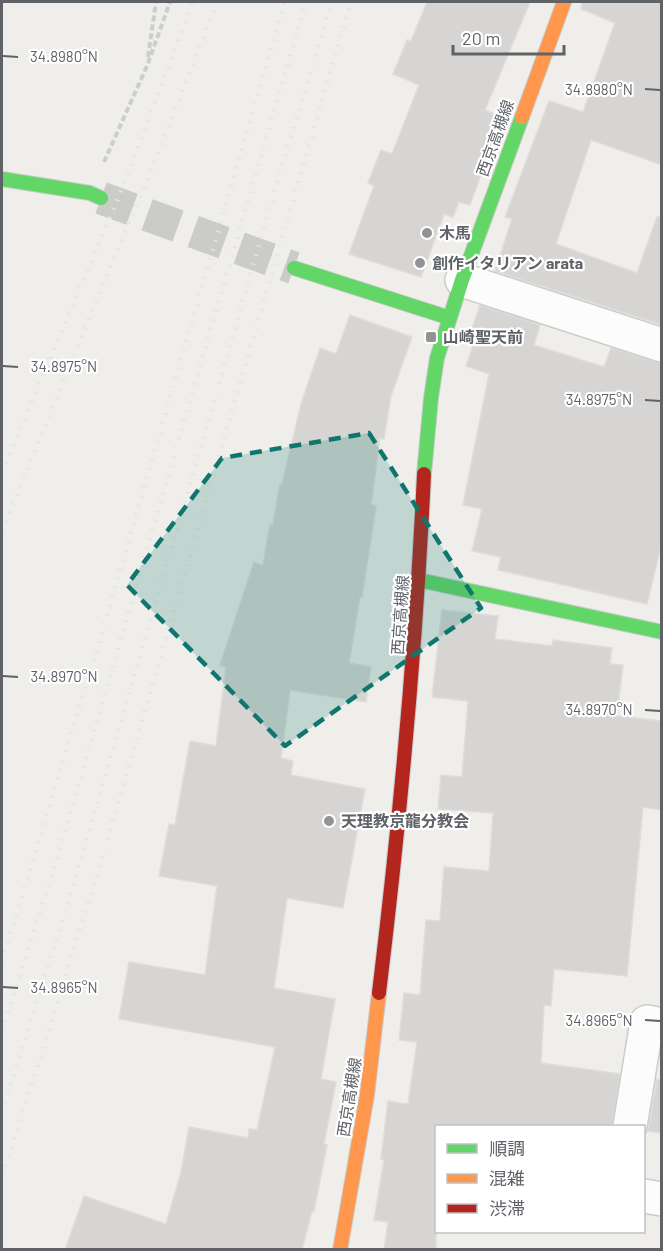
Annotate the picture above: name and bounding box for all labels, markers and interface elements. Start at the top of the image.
scale bar [453,18,564,56]
text: 20 m [462,27,500,49]
text: 34.8980°N [30,47,98,65]
text: 34.8980°N [565,80,633,98]
street label: 西京高槻線 [472,97,517,179]
place label: 木馬 [439,223,471,242]
marker: 木馬 [420,226,434,240]
place label: 創作イタリアン arata [432,253,583,272]
marker: 創作イタリアン arata [413,256,427,270]
place label: 山崎聖天前 [443,327,523,346]
marker: 山崎聖天前 [424,330,438,344]
text: 34.8975°N [31,357,97,375]
text: 34.8975°N [566,390,632,408]
street label: 西京高槻線 [387,574,412,656]
text: 34.8970°N [30,667,98,685]
text: 34.8970°N [565,700,633,718]
place label: 天理教京龍分教会 [341,811,469,830]
marker: 天理教京龍分教会 [322,814,336,828]
text: 34.8965°N [30,978,98,996]
text: 34.8965°N [565,1011,633,1029]
street label: 西京高槻線 [333,1056,364,1138]
legend [435,1125,645,1233]
text: 順調 [489,1137,525,1159]
text: 混雑 [489,1167,525,1189]
text: 渋滞 [489,1197,525,1219]

